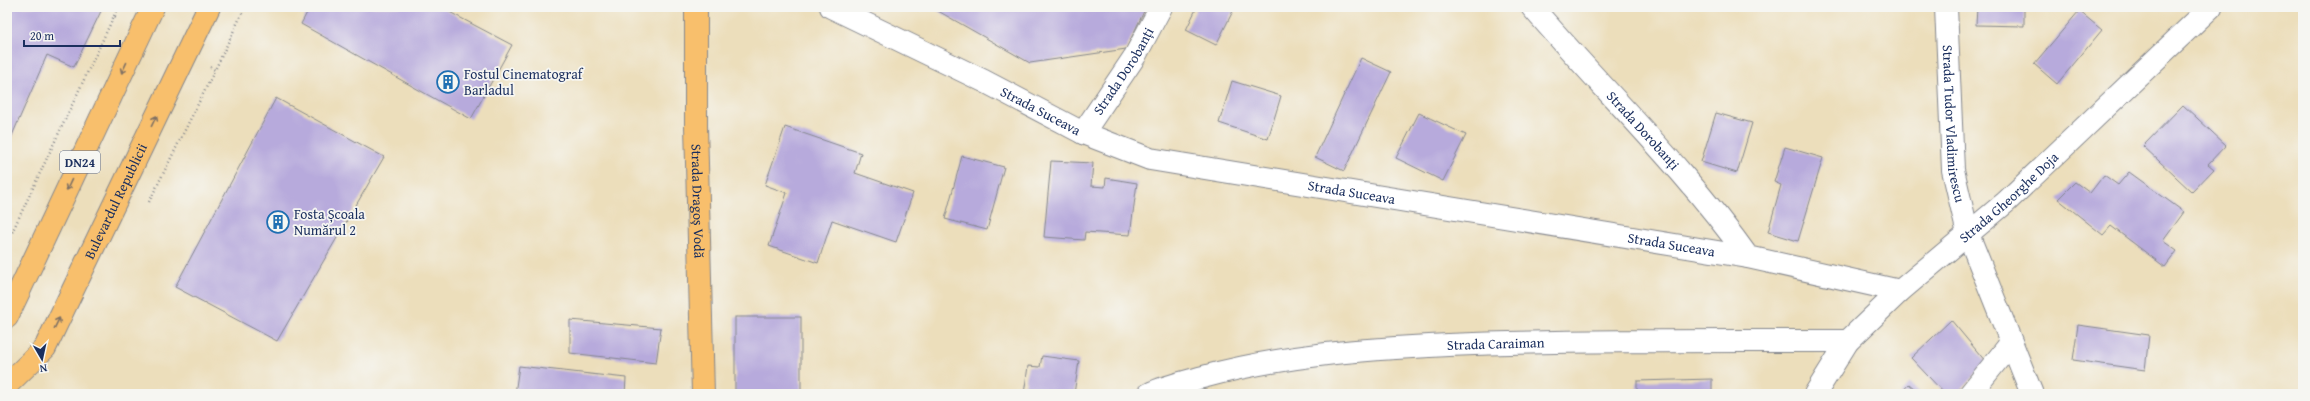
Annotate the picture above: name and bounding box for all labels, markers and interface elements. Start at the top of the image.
scale bar [24,22,120,48]
street label: Strada Dorobanți [1088,24,1159,119]
text: 20 m [30,27,54,44]
street label: Strada Tudor Vladimirescu [1938,44,1970,205]
one-way arrow [120,61,127,73]
place label: Fostul Cinematograf Barladul [464,64,584,100]
building icon: Fostul Cinematograf Barladul [435,69,461,95]
street label: Strada Suceava [997,81,1085,140]
street label: Strada Dorobanți [1602,86,1684,174]
one-way arrow [151,115,158,127]
street label: Bulevardul Republicii [79,140,152,262]
street label: Strada Dragoș Vodă [686,144,709,259]
street label: Strada Gheorghe Doja [1955,147,2063,247]
road number: DN24 [60,151,100,173]
street label: Strada Suceava [1307,175,1397,209]
one-way arrow [65,179,72,191]
place label: Fosta Școala Numărul 2 [294,204,365,240]
building icon: Fosta Școala Numărul 2 [265,209,291,235]
street label: Strada Suceava [1626,227,1717,262]
one-way arrow [54,317,61,329]
street label: Strada Caraiman [1447,332,1545,355]
north arrow [22,339,62,379]
text: N [38,360,48,377]

